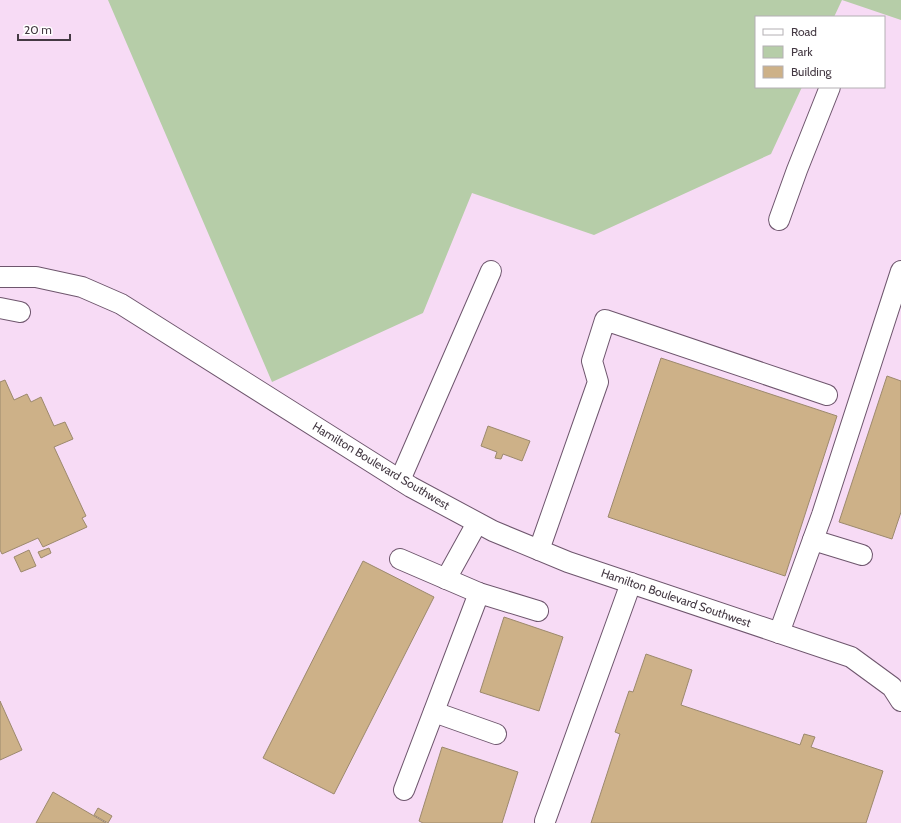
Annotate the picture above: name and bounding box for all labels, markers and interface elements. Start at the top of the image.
scale bar [18,16,70,42]
legend [755,16,885,88]
text: 20 m [24,22,52,37]
text: Road [791,24,817,39]
text: Park [791,44,813,59]
text: Building [791,64,833,79]
street label: Hamilton Boulevard Southwest [310,419,453,513]
street label: Hamilton Boulevard Southwest [599,565,753,630]

